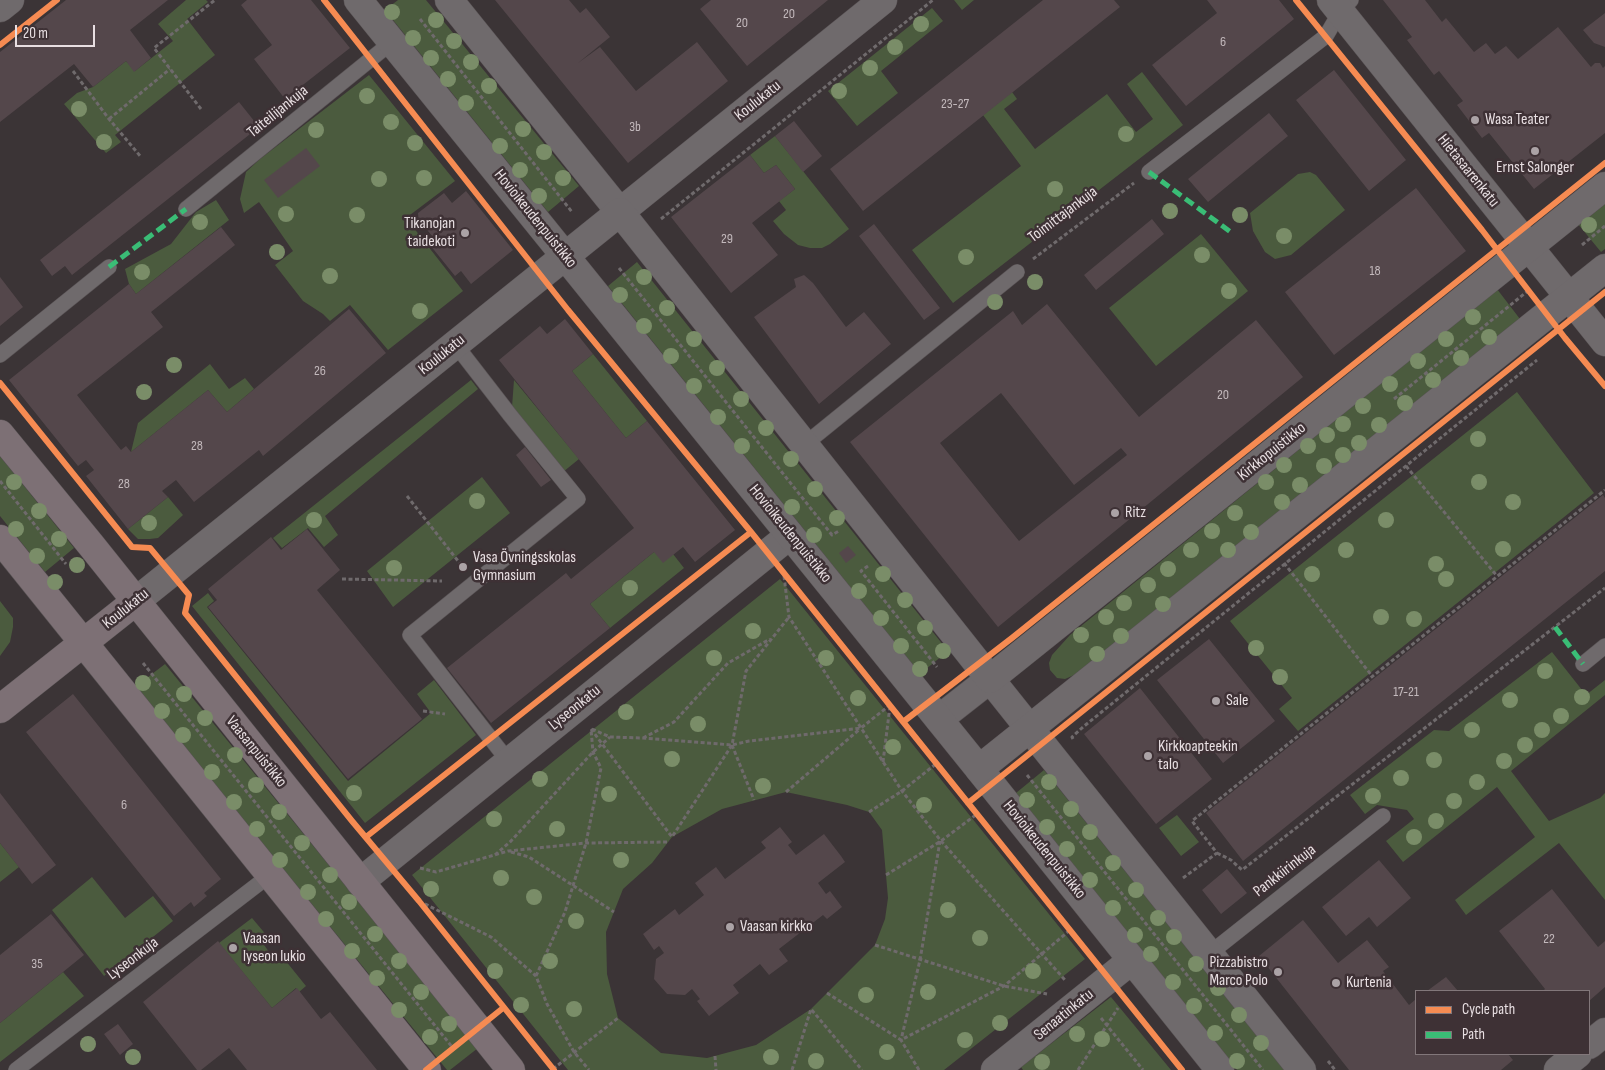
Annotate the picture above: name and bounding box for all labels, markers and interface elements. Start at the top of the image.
house number: 20 [783,6,795,22]
scale bar [18,15,98,47]
house number: 20 [736,15,748,31]
text: 20 m [23,24,48,43]
house number: 6 [1220,34,1226,50]
street label: Koulukatu [731,77,785,125]
street label: Taiteilijankuja [244,82,312,142]
house number: 23-27 [941,96,969,112]
place label: Wasa Teater [1485,110,1549,130]
marker: Wasa Teater [1469,114,1481,126]
house number: 3b [629,119,641,135]
street label: Hietasaarenkatu [1433,131,1503,211]
marker: Ernst Salonger [1529,145,1541,157]
place label: Ernst Salonger [1496,158,1574,178]
street label: Hovioikeudenpuistikko [490,166,580,272]
street label: Toimittajankuja [1025,183,1101,247]
place label: Tikanojan taidekoti [404,214,455,252]
marker: Tikanojan taidekoti [459,227,471,239]
house number: 29 [721,231,733,247]
house number: 18 [1369,263,1381,279]
street label: Koulukatu [415,331,469,379]
house number: 26 [314,363,326,379]
house number: 20 [1217,387,1229,403]
street label: Kirkkopuistikko [1234,419,1310,485]
house number: 28 [191,438,203,454]
house number: 28 [118,476,130,492]
street label: Hovioikeudenpuistikko [745,481,835,587]
place label: Ritz [1125,503,1146,523]
marker: Ritz [1109,507,1121,519]
place label: Vasa Övningsskolas Gymnasium [473,548,576,586]
marker: Vasa Övningsskolas Gymnasium [457,561,469,573]
street label: Koulukatu [99,585,153,633]
street label: Lyseonkatu [545,681,605,735]
house number: 17-21 [1393,684,1419,700]
place label: Sale [1226,691,1248,711]
marker: Sale [1210,695,1222,707]
street label: Vaasanpuistikko [221,712,291,792]
place label: Kirkkoapteekin talo [1158,737,1238,775]
marker: Kirkkoapteekin talo [1142,750,1154,762]
house number: 6 [121,797,127,813]
street label: Hovioikeudenpuistikko [999,797,1089,903]
street label: Pankkiirinkuja [1250,841,1320,901]
place label: Vaasan kirkko [740,917,813,937]
marker: Vaasan kirkko [724,921,736,933]
place label: Vaasan lyseon lukio [243,929,306,967]
house number: 22 [1543,931,1555,947]
street label: Lyseonkuja [104,934,162,984]
marker: Vaasan lyseon lukio [227,942,239,954]
place label: Pizzabistro Marco Polo [1209,953,1268,991]
house number: 35 [31,956,43,972]
marker: Pizzabistro Marco Polo [1272,966,1284,978]
place label: Kurtenia [1346,973,1392,993]
marker: Kurtenia [1330,977,1342,989]
street label: Senaatinkatu [1030,985,1098,1045]
legend [1415,990,1590,1055]
text: Cycle path [1462,1000,1515,1019]
text: Path [1462,1025,1485,1044]

